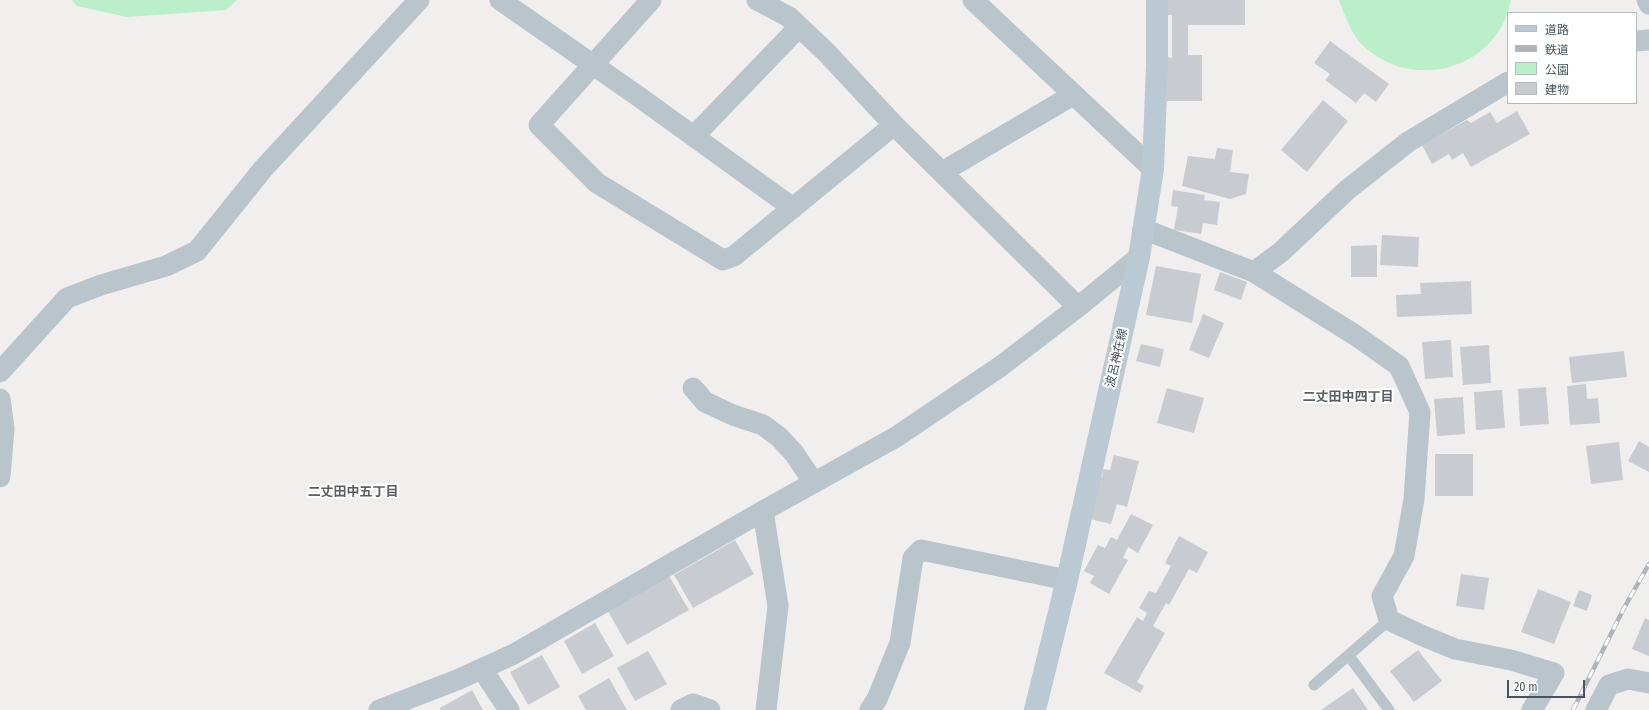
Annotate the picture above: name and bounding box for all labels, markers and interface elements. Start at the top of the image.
legend [1507,12,1637,104]
text: 道路 [1545,23,1569,37]
text: 鉄道 [1545,43,1569,57]
text: 公園 [1545,63,1569,77]
text: 建物 [1545,83,1569,97]
street label: 波呂神在線 [1103,327,1131,389]
district label: 二丈田中四丁目 [1303,389,1393,405]
district label: 二丈田中五丁目 [308,484,398,500]
scale bar [1509,672,1587,698]
text: 20 m [1514,680,1538,694]

